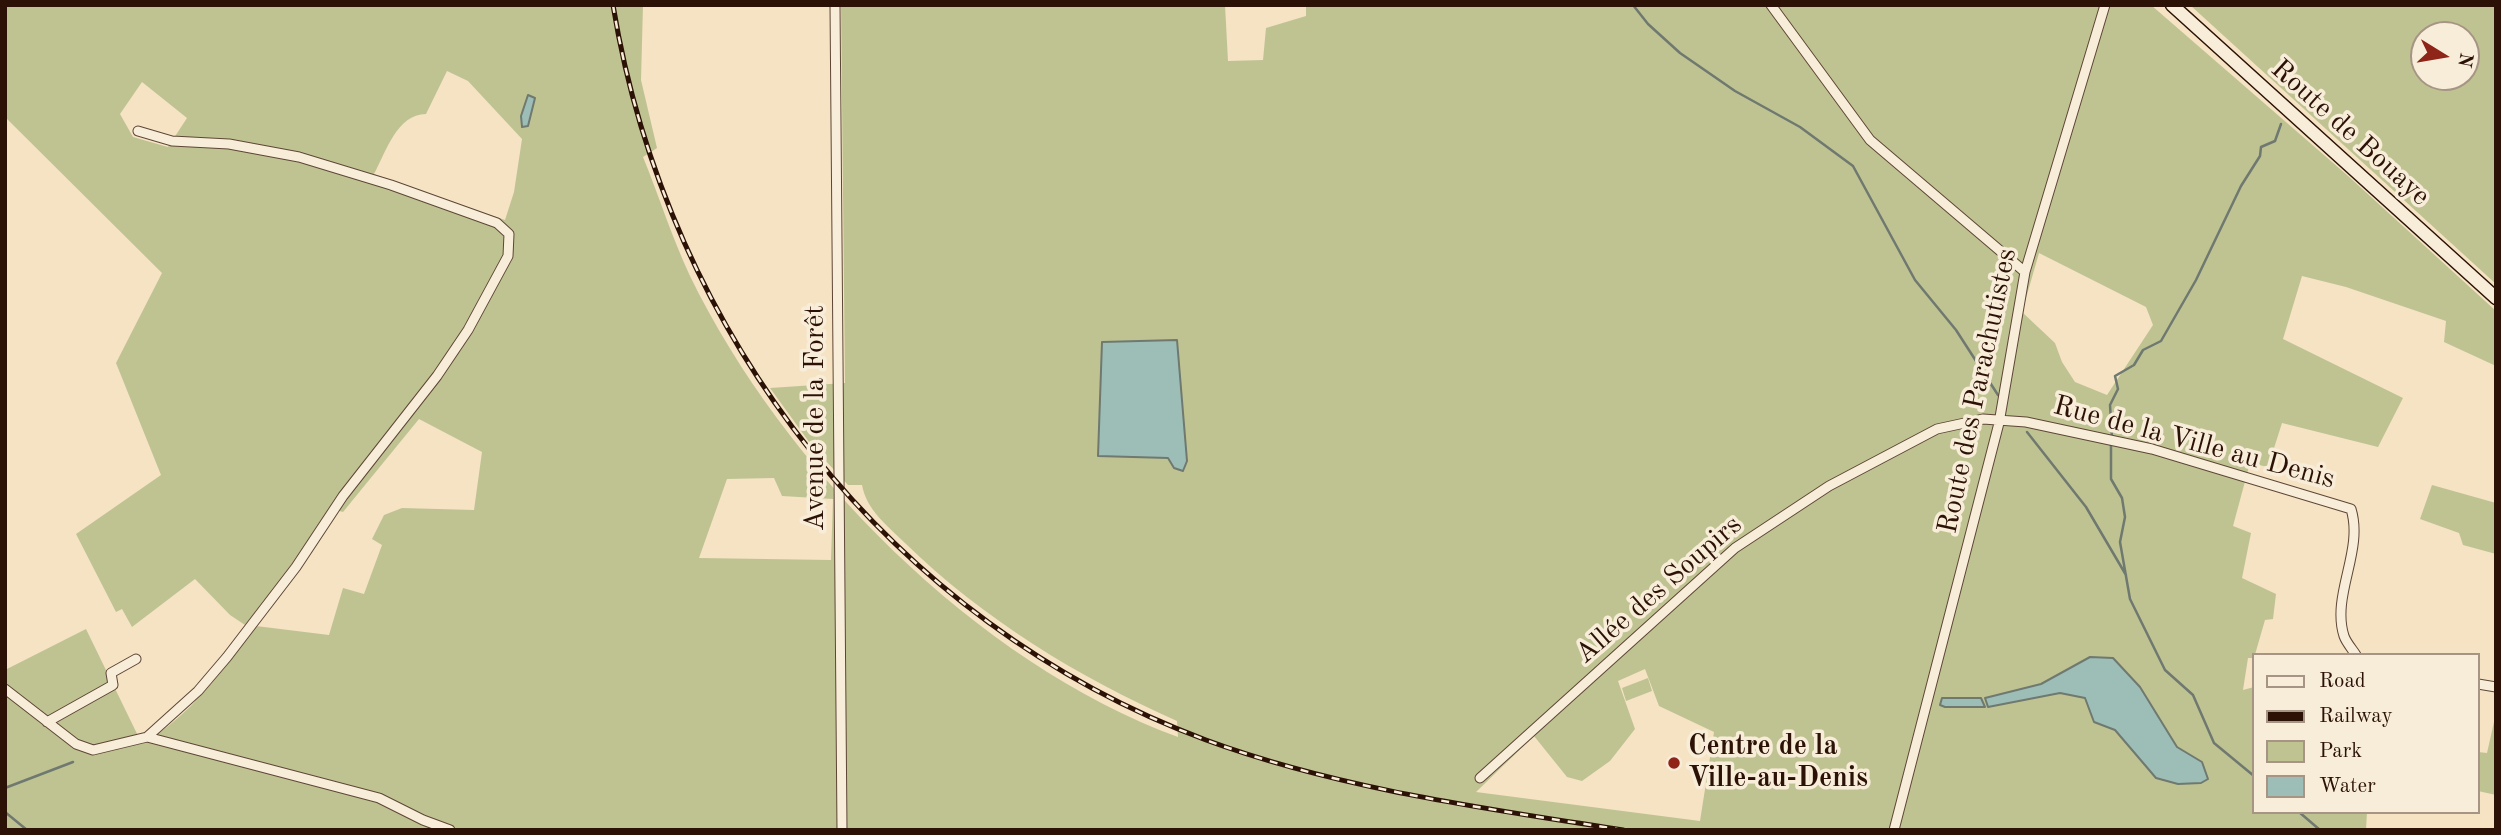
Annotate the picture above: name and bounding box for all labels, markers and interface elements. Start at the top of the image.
north arrow [2410,21,2480,91]
text: N [2453,51,2475,69]
street label: Route de Bouaye [2263,53,2437,213]
street label: Route des Parachutistes [1931,245,2025,537]
street label: Avenue de la Forêt [799,305,833,531]
street label: Rue de la Ville au Denis [2049,389,2339,497]
street label: Allée des Soupirs [1569,509,1749,671]
legend [2252,653,2480,814]
text: Road [2319,671,2366,692]
text: Railway [2319,706,2393,727]
place label: Centre de la Ville-au-Denis [1688,730,1868,796]
text: Park [2319,741,2362,762]
marker: Centre de la Ville-au-Denis [1666,755,1682,771]
text: Water [2319,776,2376,797]

